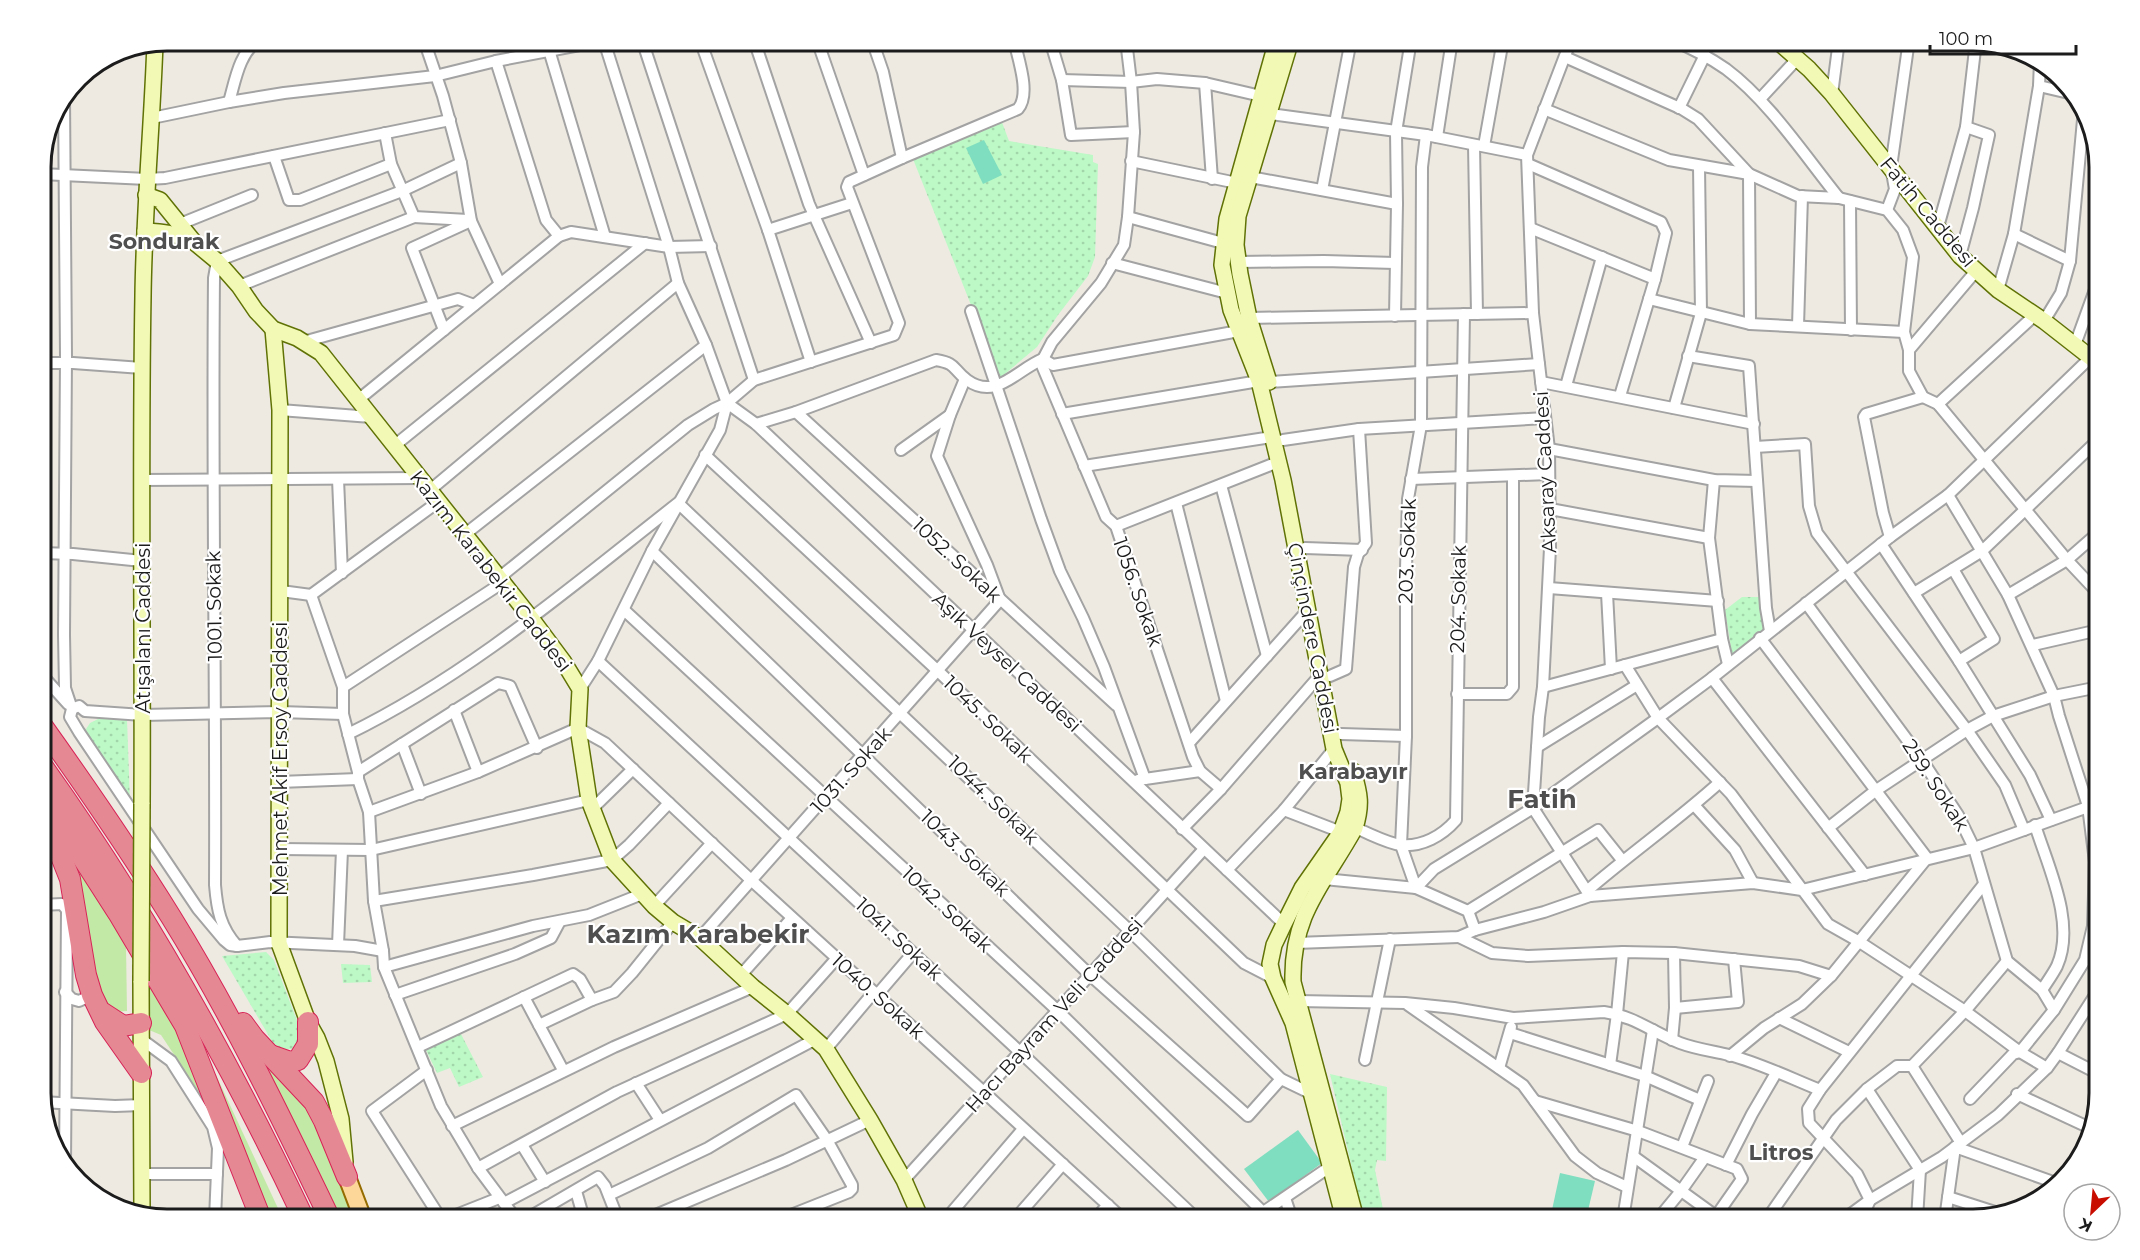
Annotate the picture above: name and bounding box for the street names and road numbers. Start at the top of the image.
street label: Fatih Caddesi [1875,152,1981,272]
street label: Aksaray Caddesi [1529,390,1561,554]
street label: Kazım Karabekir Caddesi [405,466,577,676]
street label: 203. Sokak [1393,498,1421,604]
street label: 1052. Sokak [907,513,1007,607]
street label: 1056. Sokak [1108,534,1168,650]
street label: Çinçindere Caddesi [1283,541,1343,735]
street label: Atışalanı Caddesi [131,543,155,713]
street label: 204. Sokak [1445,545,1471,653]
street label: 1001. Sokak [201,550,227,662]
street label: Aşık Veysel Caddesi [928,587,1086,737]
street label: Mehmet Akif Ersoy Caddesi [268,622,292,896]
street label: 1045. Sokak [938,670,1038,768]
street label: 1031. Sokak [806,722,896,818]
street label: 259. Sokak [1897,735,1975,835]
street label: 1044. Sokak [943,751,1043,849]
street label: 1043. Sokak [915,805,1015,901]
street label: 1042. Sokak [897,861,997,957]
street label: 1041. Sokak [851,893,948,985]
street label: Hacı Bayram Veli Caddesi [960,913,1148,1117]
street label: 1040. Sokak [827,948,929,1044]

